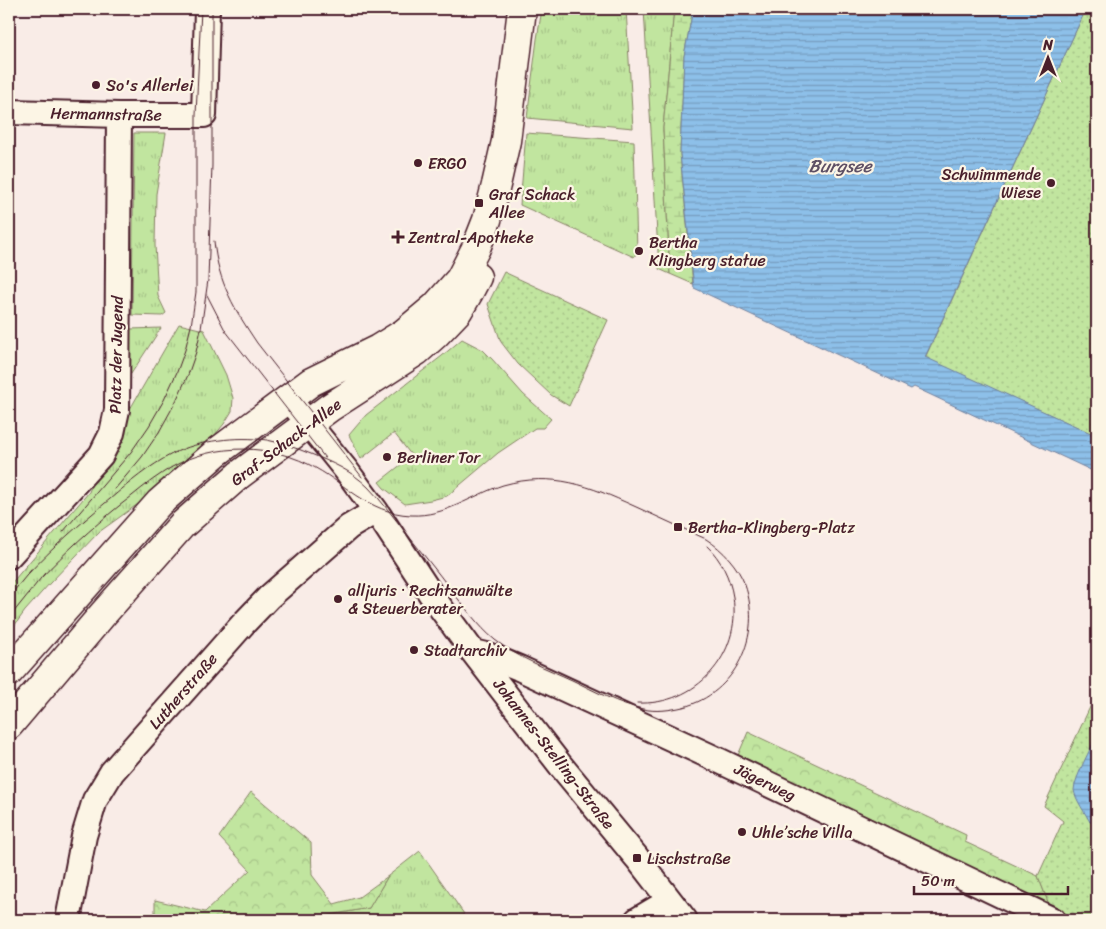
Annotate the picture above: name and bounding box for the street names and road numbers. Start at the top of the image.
street label: Hermannstraße [50,99,162,129]
street label: Platz der Jugend [100,294,132,414]
street label: Graf-Schack-Allee [224,390,348,494]
street label: Lutherstraße [141,646,225,736]
street label: Johannes-Stelling-Straße [485,671,623,836]
street label: Jägerweg [728,754,801,809]

